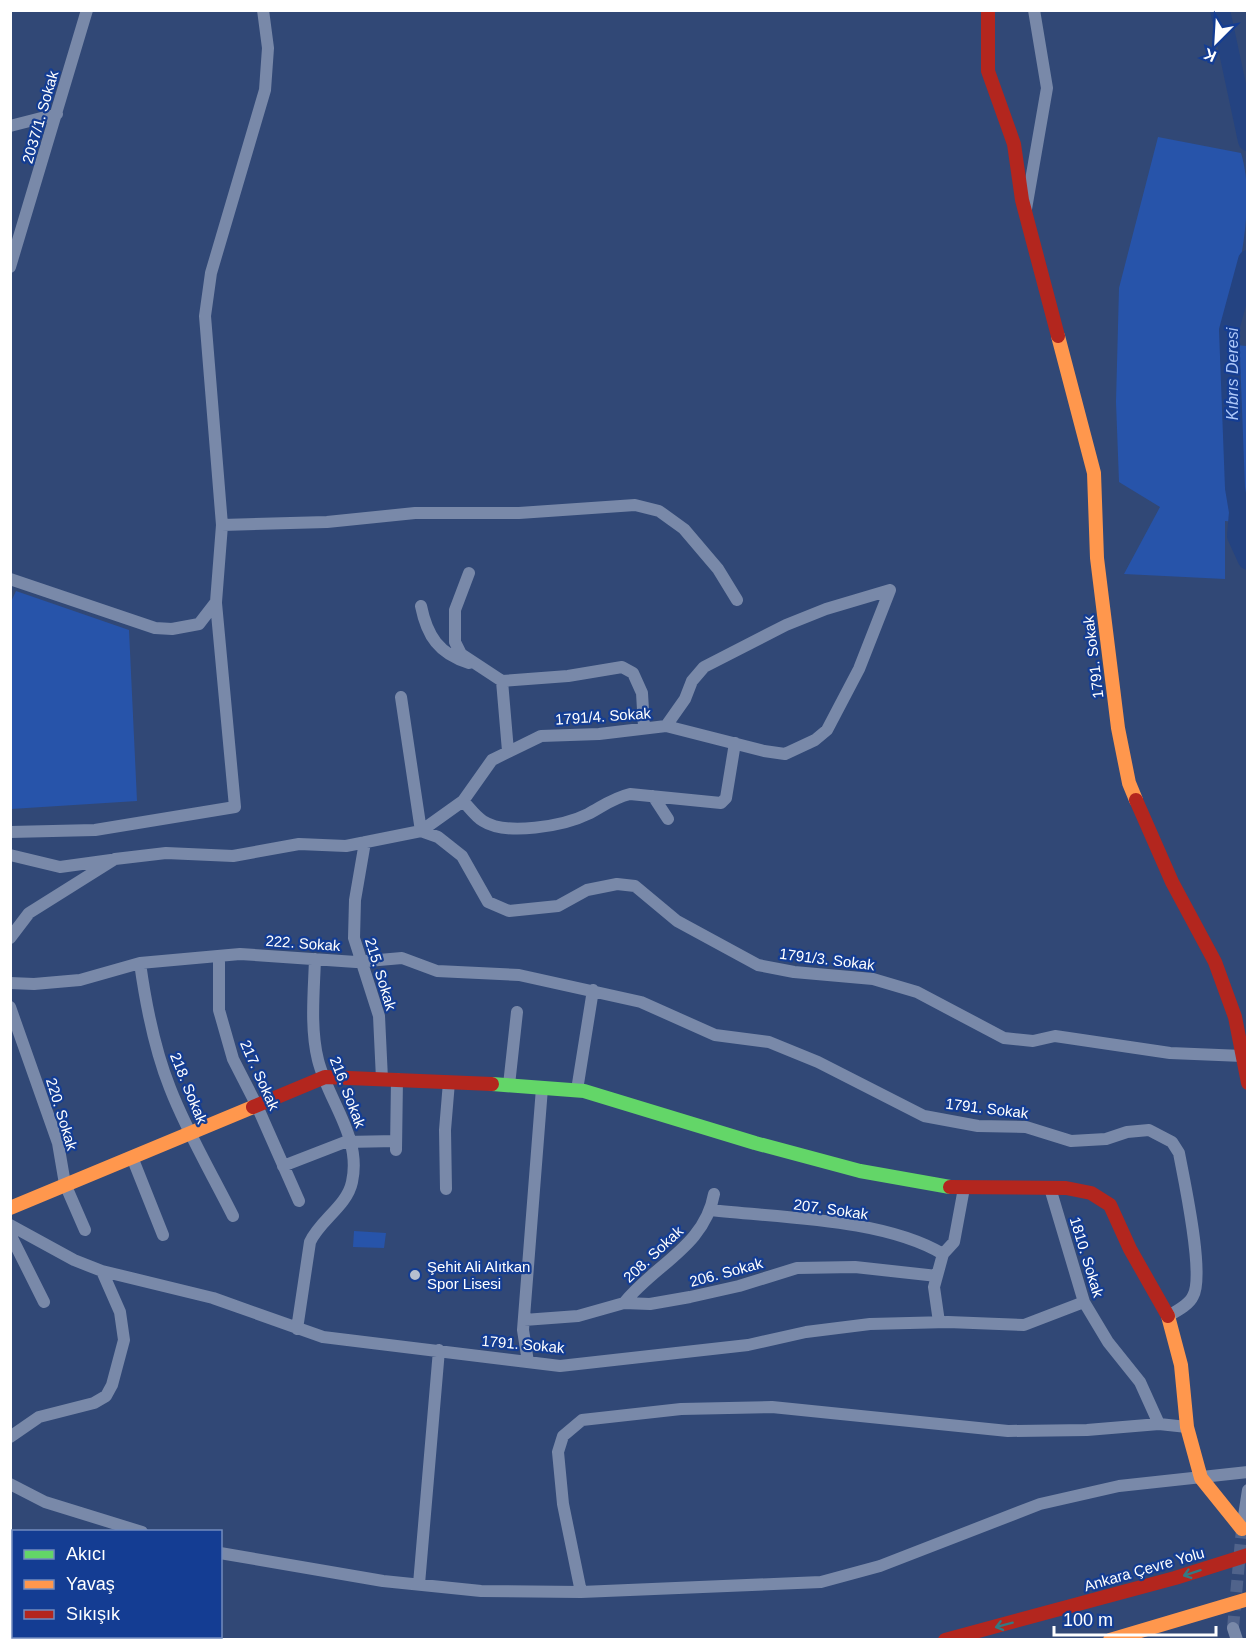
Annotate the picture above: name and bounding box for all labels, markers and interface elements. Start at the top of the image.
north arrow [1186,12,1246,72]
text: K [1201,45,1219,65]
street label: 2037/1. Sokak [19,68,62,165]
water label: Kıbrıs Deresi [1224,327,1241,420]
street label: 1791. Sokak [1079,614,1107,699]
street label: 1791/4. Sokak [555,704,652,728]
street label: 222. Sokak [265,932,342,954]
street label: 215. Sokak [362,936,400,1013]
street label: 1791/3. Sokak [778,945,876,973]
street label: 217. Sokak [237,1037,283,1113]
street label: 218. Sokak [167,1050,211,1126]
street label: 216. Sokak [327,1054,370,1131]
street label: 220. Sokak [43,1076,81,1153]
street label: 1791. Sokak [945,1094,1030,1122]
street label: 207. Sokak [793,1195,870,1223]
street label: 1810. Sokak [1067,1215,1107,1300]
street label: 208. Sokak [620,1222,687,1286]
street label: 206. Sokak [688,1254,765,1290]
place label: Şehit Ali Alıtkan Spor Lisesi [427,1258,530,1292]
marker: Şehit Ali Alıtkan Spor Lisesi [408,1268,422,1282]
street label: 1791. Sokak [481,1332,566,1356]
legend [12,1530,222,1638]
text: Akıcı [66,1544,106,1564]
street label: Ankara Çevre Yolu [1082,1544,1206,1594]
one-way arrow [1183,1568,1202,1579]
text: Yavaş [66,1574,115,1594]
scale bar [1054,1599,1216,1637]
text: Sıkışık [66,1604,121,1624]
text: 100 m [1063,1610,1113,1630]
one-way arrow [995,1619,1014,1631]

